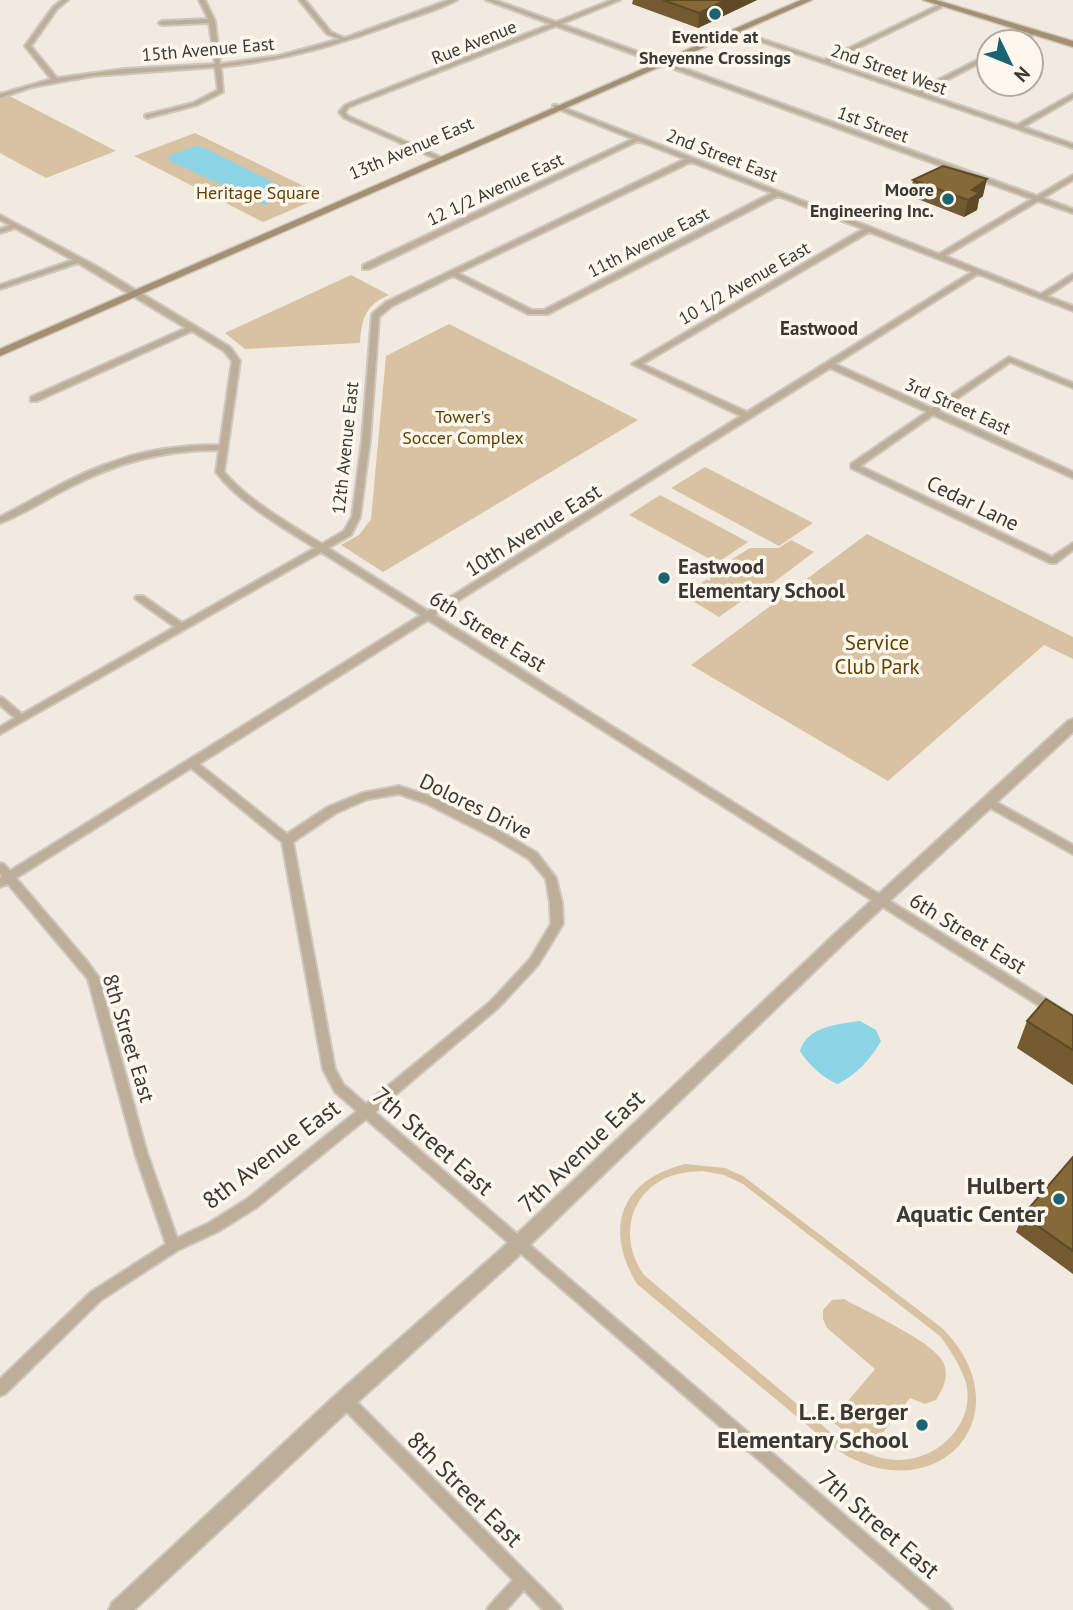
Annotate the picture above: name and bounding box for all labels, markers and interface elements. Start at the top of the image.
marker: Eventide at Sheyenne Crossings [707,6,723,22]
street label: Rue Avenue [428,15,520,69]
place label: Eventide at Sheyenne Crossings [639,25,791,69]
north arrow [975,28,1045,98]
street label: 15th Avenue East [141,32,275,66]
street label: 2nd Street West [828,38,950,100]
text: N [1009,62,1035,87]
street label: 1st Street [834,100,912,148]
street label: 13th Avenue East [345,111,477,185]
street label: 2nd Street East [663,123,781,187]
street label: 12 1/2 Avenue East [423,147,567,231]
place label: Moore Engineering Inc. [810,178,934,222]
park label: Heritage Square [196,181,320,204]
marker: Moore Engineering Inc. [940,191,956,207]
street label: 11th Avenue East [583,202,713,282]
street label: 10 1/2 Avenue East [674,236,814,330]
district label: Eastwood [780,316,858,340]
street label: 3rd Street East [901,372,1015,440]
street label: 12th Avenue East [327,381,363,515]
park label: Tower's Soccer Complex [402,405,524,449]
street label: Cedar Lane [922,469,1024,537]
street label: 10th Avenue East [460,477,606,583]
place label: Eastwood Elementary School [678,553,846,604]
marker: Eastwood Elementary School [656,570,672,586]
street label: 6th Street East [425,584,551,678]
park label: Service Club Park [834,629,920,680]
street label: Dolores Drive [415,767,537,845]
street label: 6th Street East [905,886,1031,980]
street label: 8th Street East [97,971,161,1105]
street label: 7th Street East [366,1080,500,1202]
street label: 7th Avenue East [511,1083,651,1219]
street label: 8th Avenue East [196,1092,346,1216]
place label: Hulbert Aquatic Center [896,1170,1046,1229]
marker: Hulbert Aquatic Center [1051,1191,1067,1207]
place label: L.E. Berger Elementary School [717,1396,909,1455]
marker: L.E. Berger Elementary School [914,1417,930,1433]
street label: 8th Street East [400,1424,530,1554]
street label: 7th Street East [812,1463,946,1585]

